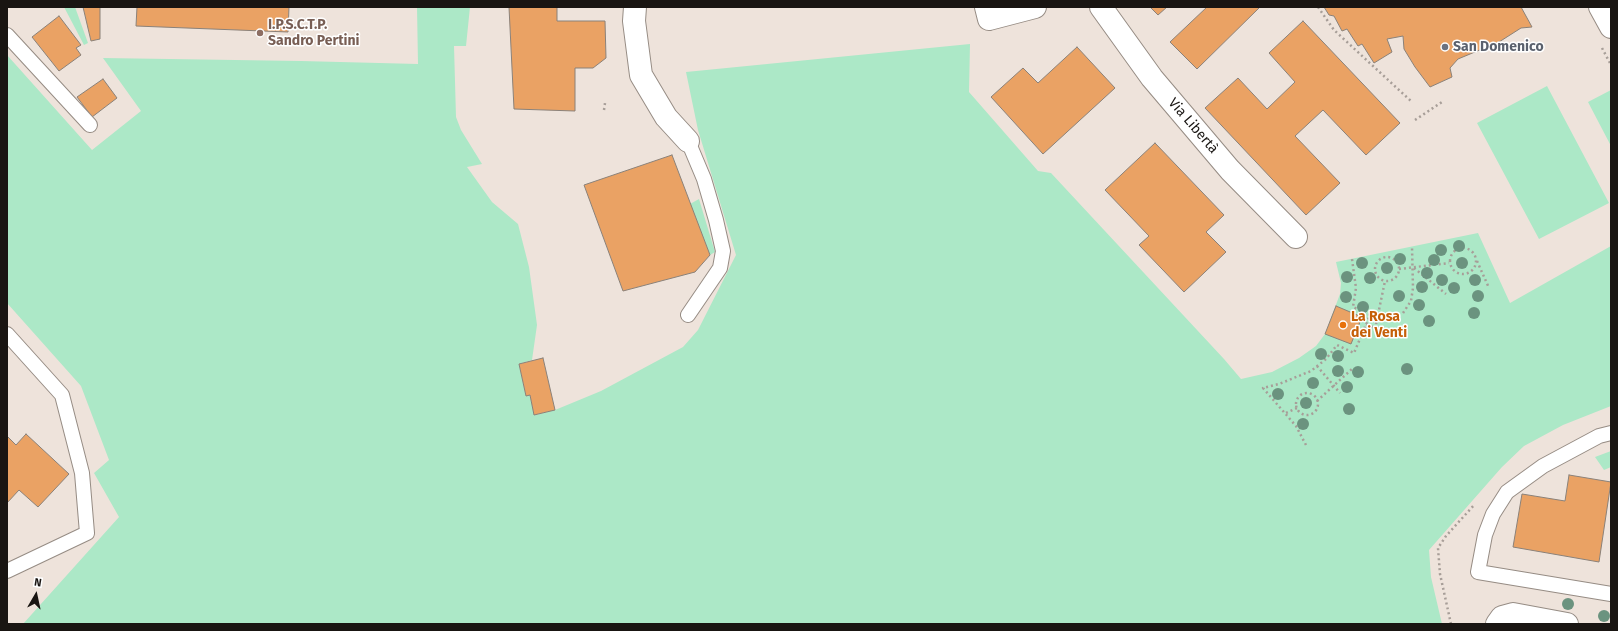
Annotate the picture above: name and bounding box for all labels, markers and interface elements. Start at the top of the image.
place label: I.P.S.C.T.P. Sandro Pertini [268,17,360,50]
marker: I.P.S.C.T.P. Sandro Pertini [255,28,265,38]
place label: San Domenico [1453,39,1544,55]
marker: San Domenico [1440,42,1450,52]
street label: Via Libertà [1164,95,1222,157]
place label: La Rosa dei Venti [1351,309,1407,342]
marker: La Rosa dei Venti [1338,320,1348,330]
north arrow [16,575,56,615]
text: N [33,576,43,590]

